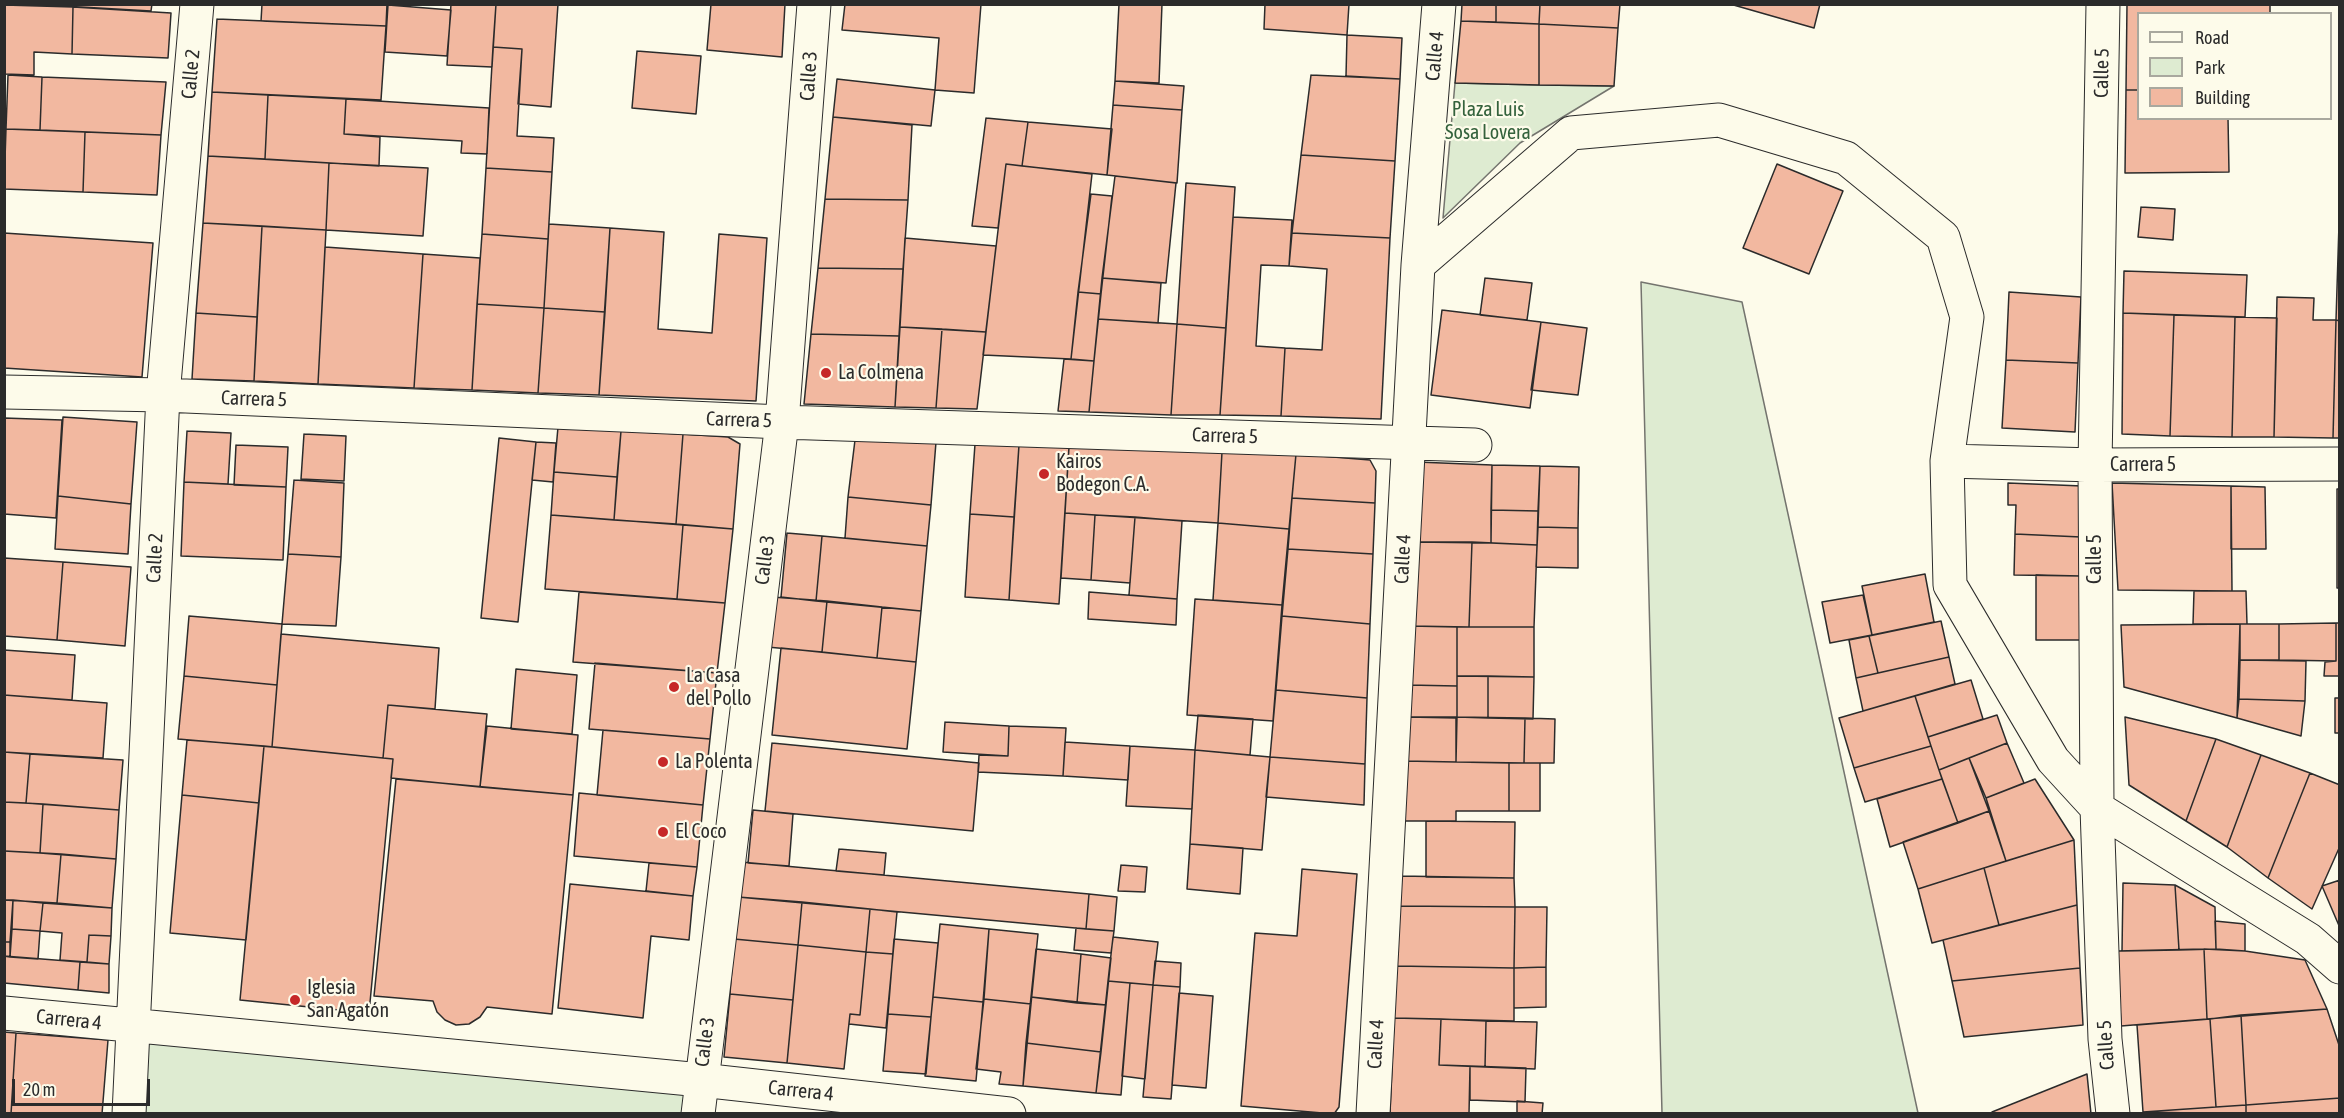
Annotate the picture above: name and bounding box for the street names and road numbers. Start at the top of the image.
street label: Calle 4 [1421,30,1449,82]
street label: Calle 2 [177,48,205,100]
street label: Calle 5 [2090,48,2114,98]
street label: Calle 3 [795,50,823,102]
street label: Carrera 5 [221,386,287,412]
street label: Carrera 5 [706,407,772,433]
street label: Carrera 5 [1192,423,1258,449]
street label: Carrera 5 [2110,453,2176,477]
street label: Calle 2 [142,532,168,584]
street label: Calle 4 [1390,533,1416,585]
street label: Calle 3 [750,534,780,586]
street label: Calle 5 [2083,534,2107,584]
street label: Carrera 4 [35,1005,103,1035]
street label: Calle 3 [690,1016,720,1068]
street label: Calle 4 [1363,1018,1389,1070]
street label: Calle 5 [2092,1019,2120,1071]
street label: Carrera 4 [767,1076,835,1106]

